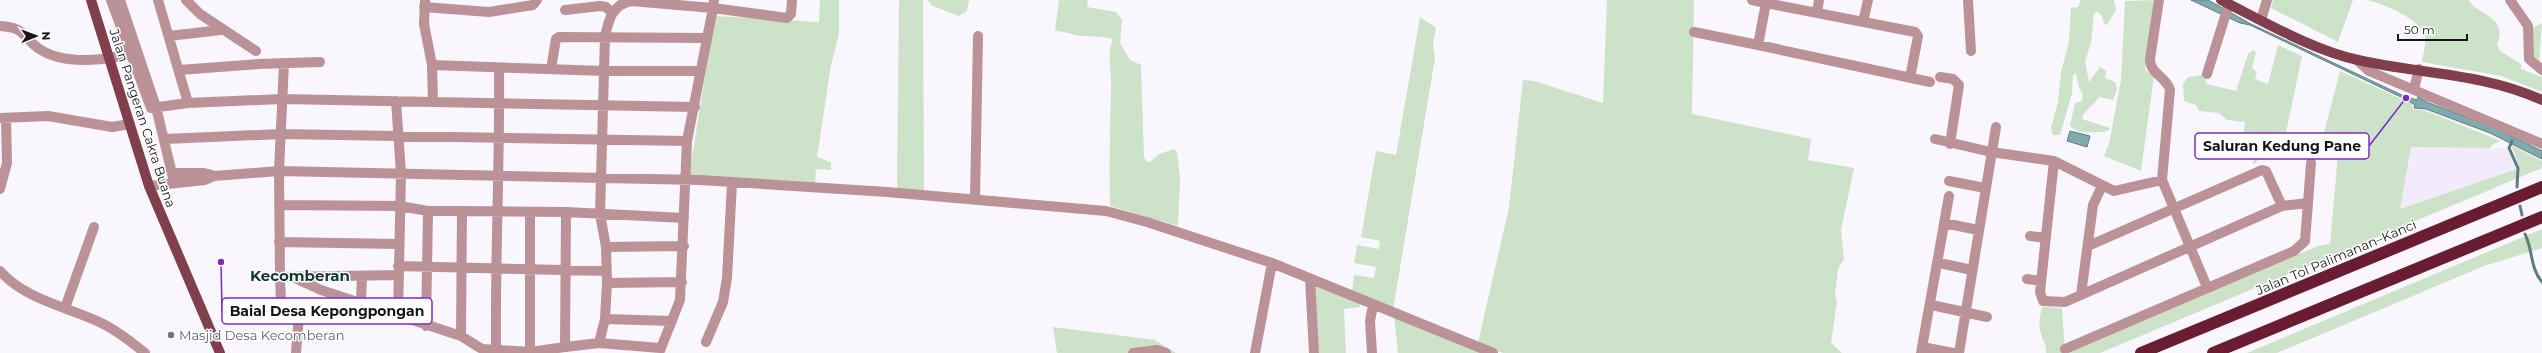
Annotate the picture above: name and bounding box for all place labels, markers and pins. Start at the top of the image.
callout: Saluran Kedung Pane [2195,133,2369,159]
callout: Baial Desa Kepongpongan [222,298,432,324]
place label: Masjid Desa Kecomberan [179,327,344,343]
marker: Masjid Desa Kecomberan [166,330,176,340]

